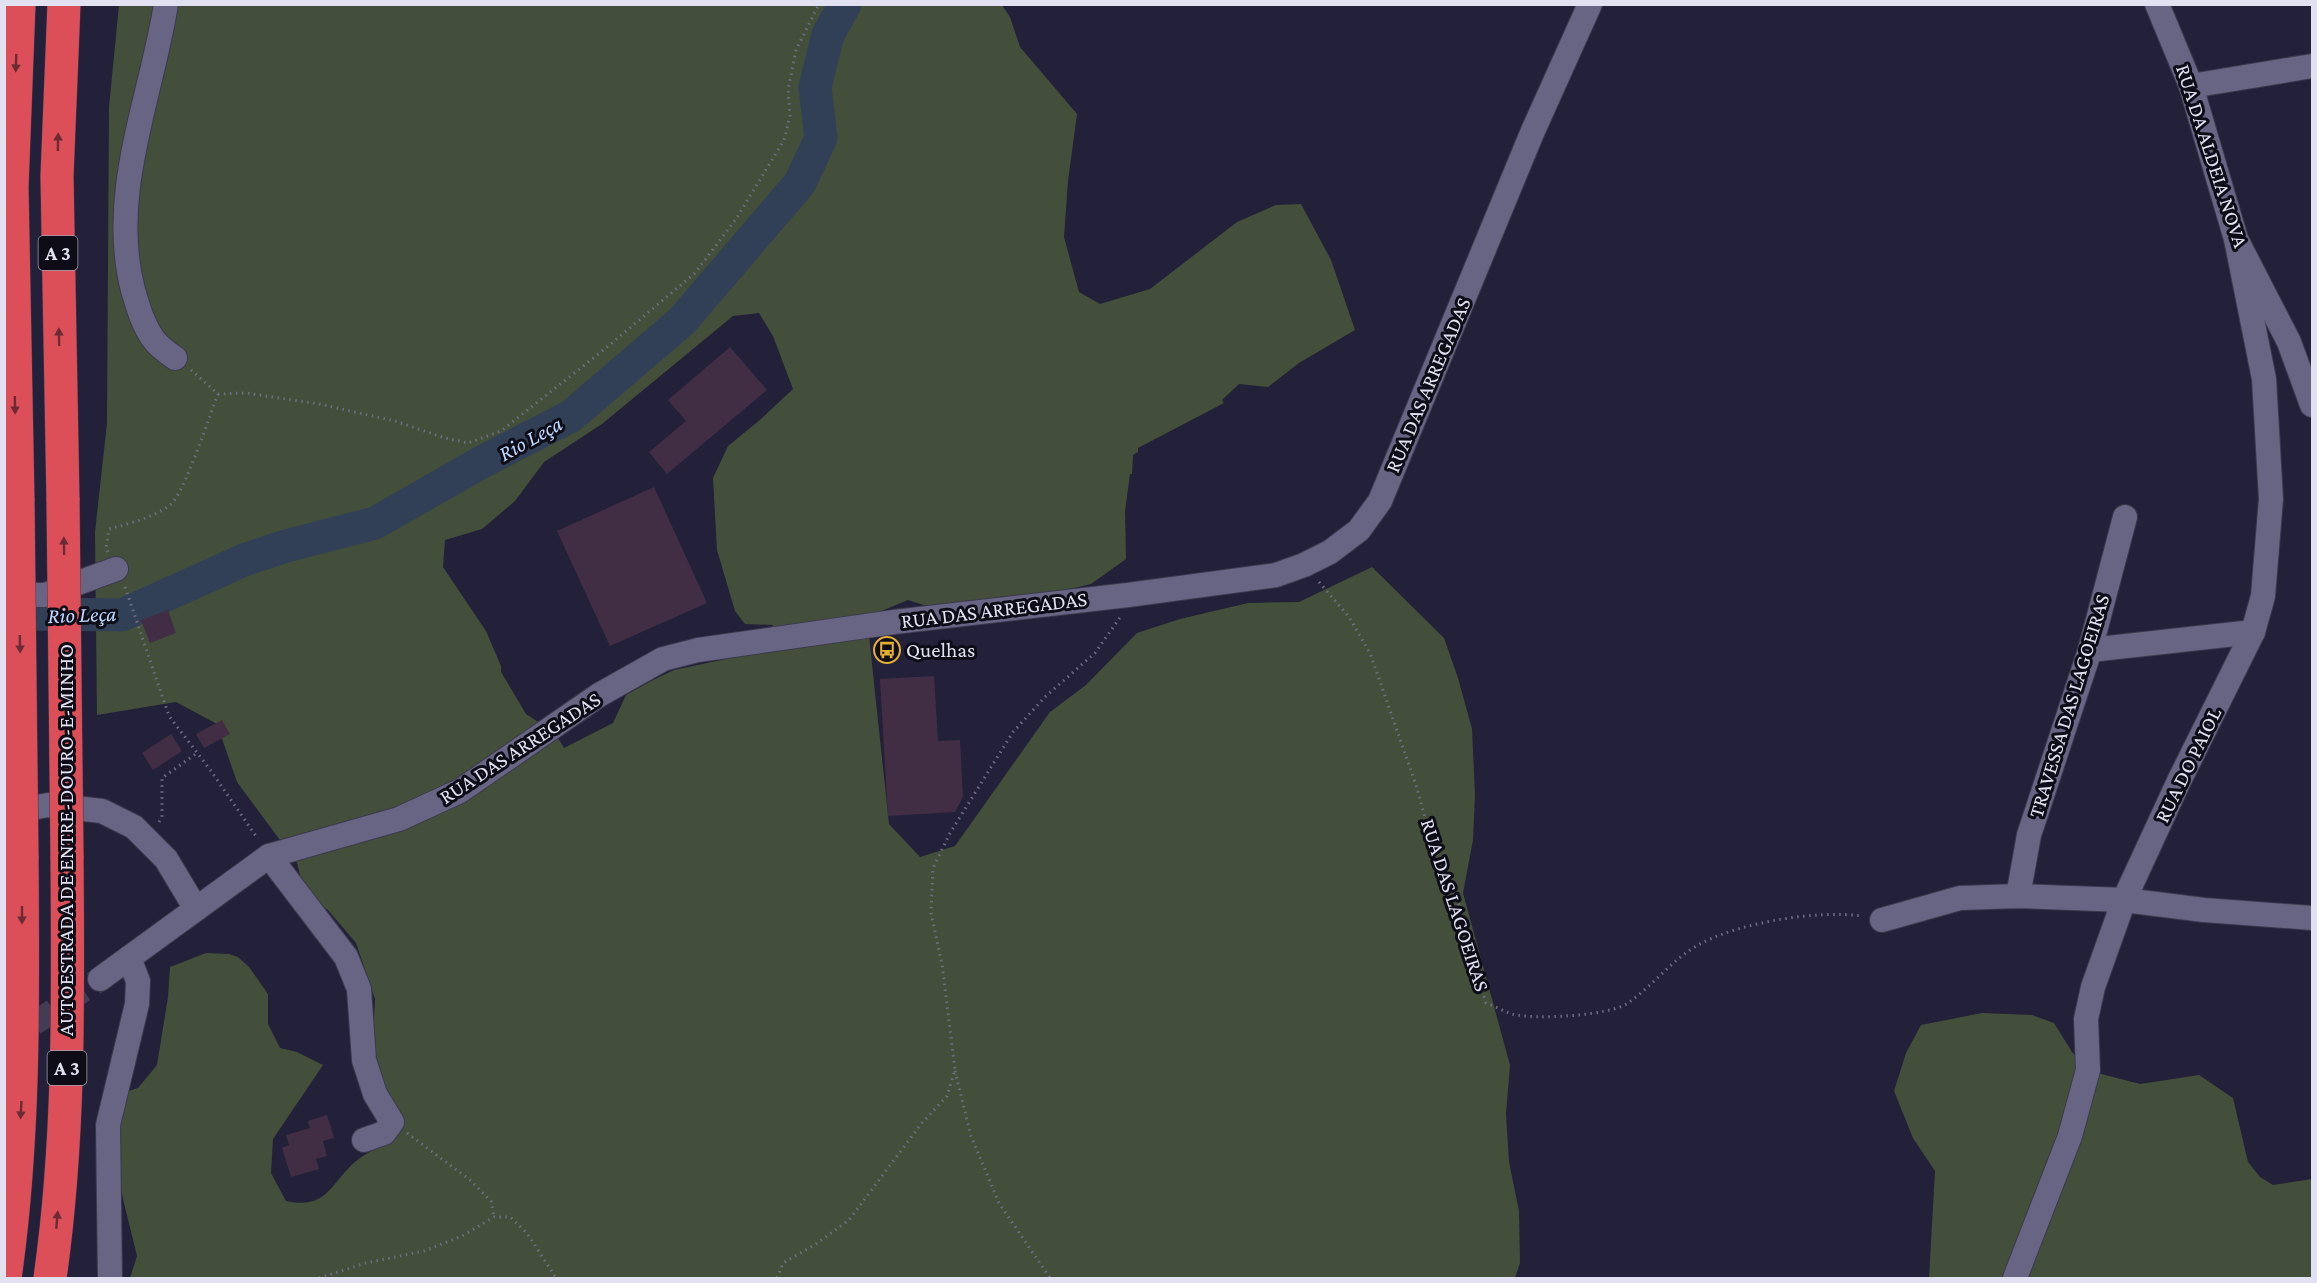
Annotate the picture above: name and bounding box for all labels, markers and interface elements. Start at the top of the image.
one-way arrow [11,53,20,72]
street label: RUA DA ALDEIA NOVA [2171,61,2253,251]
one-way arrow [53,133,63,152]
road number: A 3 [38,236,78,270]
street label: RUA DAS ARREGADAS [1380,294,1476,476]
one-way arrow [54,328,64,347]
one-way arrow [11,395,20,414]
water label: Rio Leça [494,411,566,466]
one-way arrow [59,536,68,555]
street label: RUA DAS ARREGADAS [900,587,1089,633]
street label: TRAVESSA DAS LAGOEIRAS [2024,591,2115,821]
water label: Rio Leça [47,601,117,628]
one-way arrow [15,634,24,653]
bus stop icon: Quelhas [872,635,902,665]
place label: Quelhas [906,638,975,662]
street label: AUTOESTRADA DE ENTRE-DOURO-E-MINHO [54,644,78,1036]
street label: RUA DAS ARREGADAS [435,687,605,809]
street label: RUA DO PAIOL [2150,703,2226,827]
street label: RUA DAS LAGOEIRAS [1416,816,1494,995]
one-way arrow [17,905,27,924]
road number: A 3 [48,1051,86,1085]
one-way arrow [16,1100,25,1119]
one-way arrow [52,1211,62,1230]

